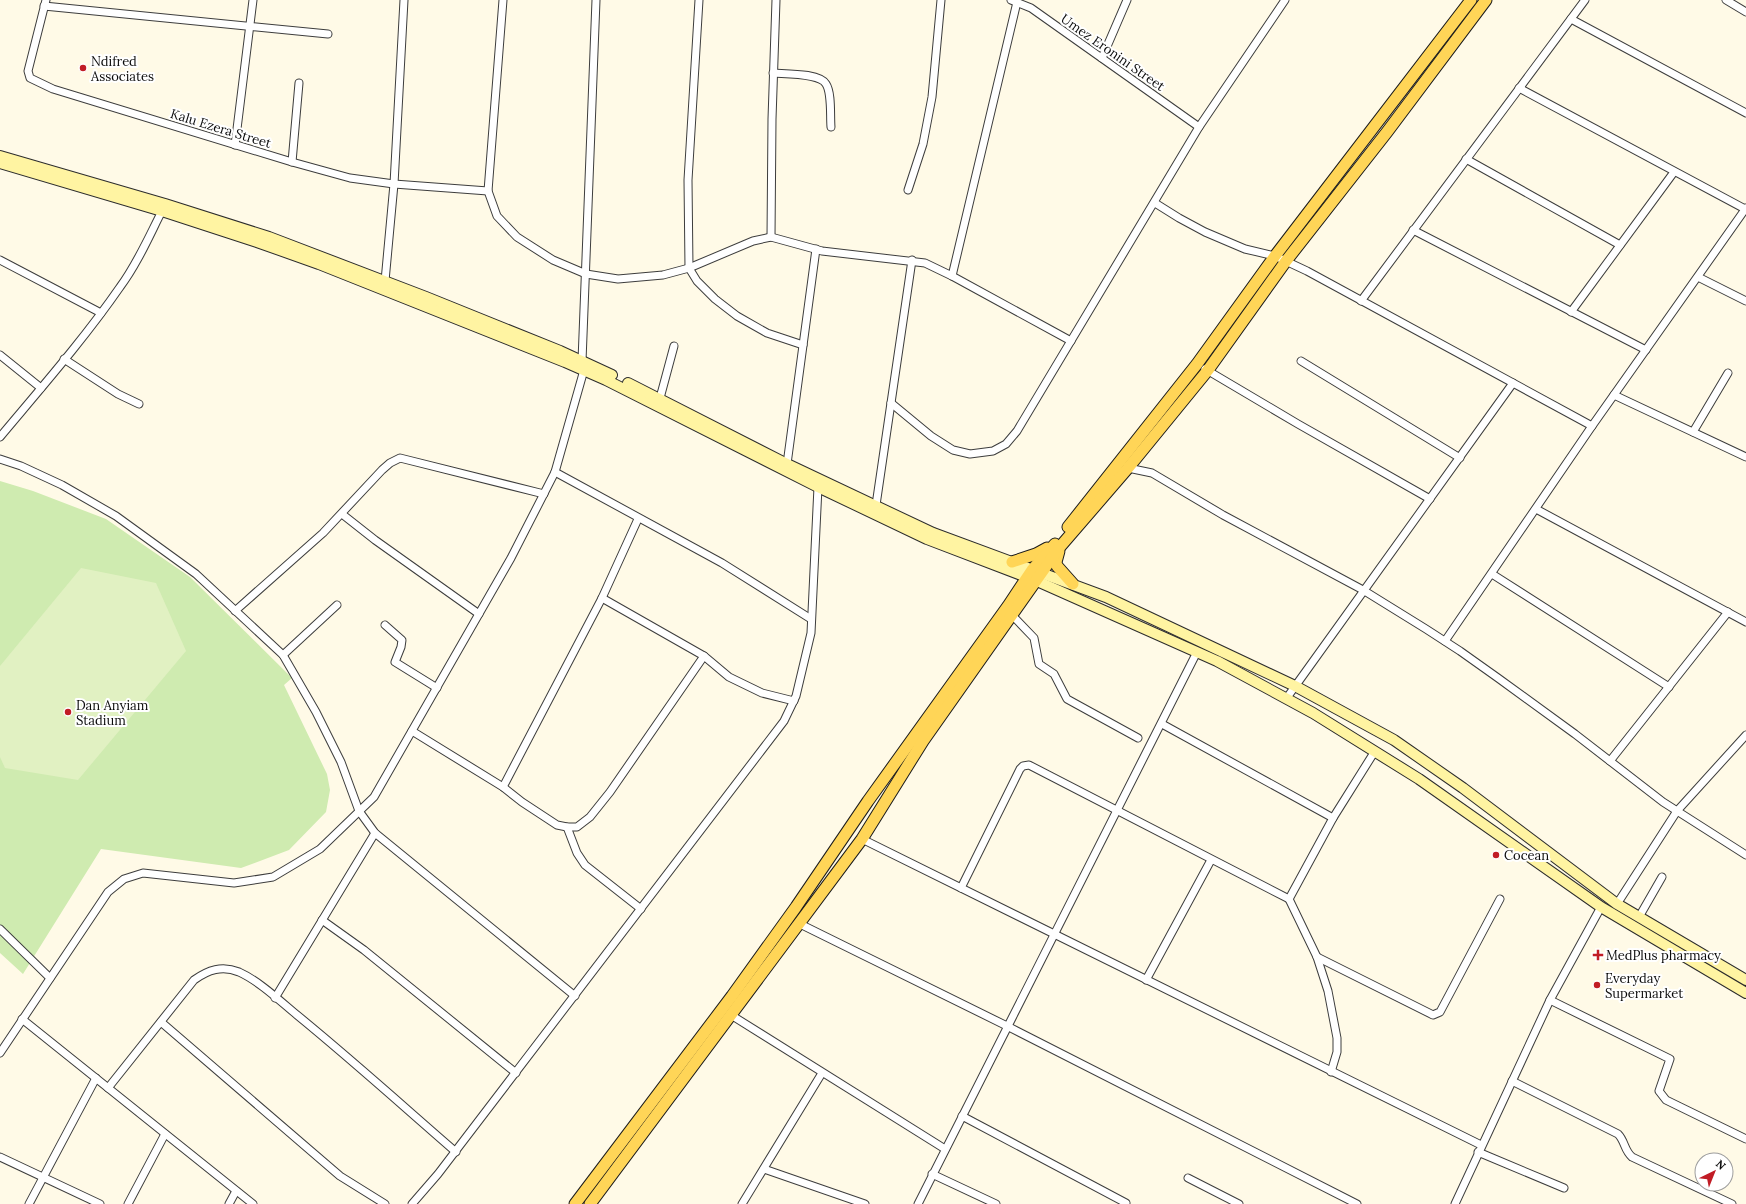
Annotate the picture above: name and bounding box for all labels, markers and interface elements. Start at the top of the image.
street label: Umez Eronini Street [1057,10,1168,95]
place label: Ndifred Associates [90,53,154,85]
marker: Ndifred Associates [78,63,88,73]
street label: Kalu Ezera Street [168,105,273,152]
place label: Dan Anyiam Stadium [76,697,149,729]
marker: Dan Anyiam Stadium [63,707,73,717]
place label: Cocean [1504,847,1549,864]
marker: Cocean [1491,850,1501,860]
place label: MedPlus pharmacy [1606,947,1721,964]
marker: MedPlus pharmacy [1593,950,1603,960]
place label: Everyday Supermarket [1605,970,1683,1002]
marker: Everyday Supermarket [1592,980,1602,990]
north arrow [1694,1152,1734,1192]
text: N [1713,1157,1729,1173]

